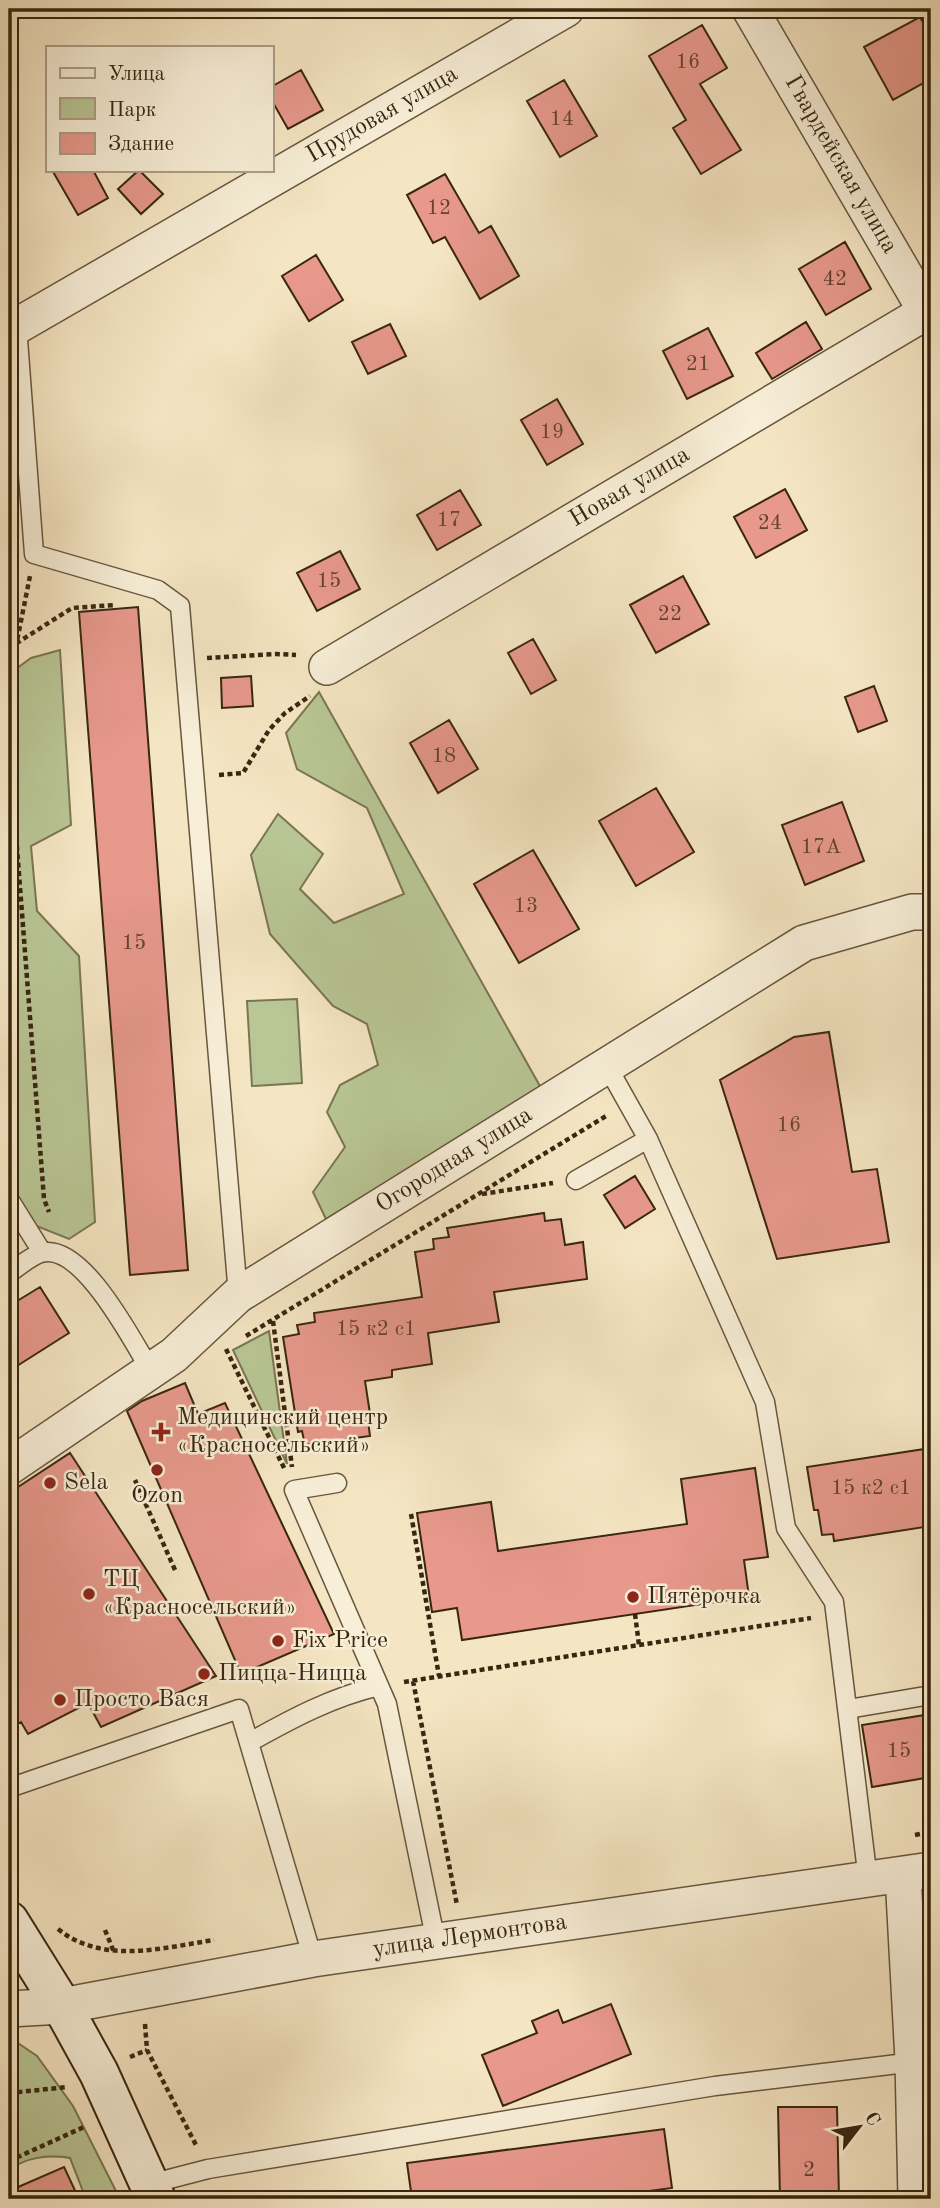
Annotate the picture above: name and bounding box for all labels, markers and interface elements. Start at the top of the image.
legend [46,46,273,172]
house number: 16 [676,52,700,73]
street label: Прудовая улица [303,62,462,168]
text: Улица [108,64,165,85]
street label: Гвардейская улица [779,71,902,258]
text: Парк [108,100,157,121]
house number: 14 [550,109,574,130]
text: Здание [108,134,174,155]
house number: 12 [427,198,451,219]
house number: 42 [823,269,847,290]
house number: 21 [686,354,710,375]
house number: 19 [540,422,564,443]
street label: Новая улица [566,443,694,532]
house number: 17 [437,510,461,531]
house number: 24 [758,513,782,534]
house number: 15 [317,571,341,592]
house number: 22 [658,604,682,625]
house number: 18 [432,746,456,767]
house number: 17А [801,837,841,858]
house number: 13 [514,896,538,917]
house number: 15 [122,933,146,954]
street label: Огородная улица [372,1103,537,1218]
house number: 16 [777,1115,801,1136]
house number: 15 к2 с1 [336,1319,416,1340]
place label: Медицинский центр «Красносельский» [177,1406,388,1458]
marker: Медицинский центр «Красносельский» [151,1422,171,1442]
marker: Ozon [149,1462,165,1478]
place label: Sela [64,1471,108,1495]
marker: Sela [42,1475,58,1491]
house number: 15 к2 с1 [831,1478,911,1499]
place label: Ozon [131,1484,183,1508]
place label: ТЦ «Красносельский» [103,1568,296,1620]
place label: Пятёрочка [647,1585,761,1609]
marker: ТЦ «Красносельский» [81,1586,97,1602]
marker: Пятёрочка [625,1589,641,1605]
place label: Fix Price [292,1629,388,1653]
marker: Fix Price [270,1633,286,1649]
place label: Пицца-Ницца [218,1662,367,1686]
marker: Пицца-Ницца [196,1666,212,1682]
place label: Просто Вася [74,1688,209,1712]
marker: Просто Вася [52,1692,68,1708]
house number: 15 [887,1741,911,1762]
street label: улица Лермонтова [371,1911,569,1962]
north arrow [824,2092,894,2162]
text: С [860,2109,883,2130]
house number: 2 [803,2160,815,2181]

